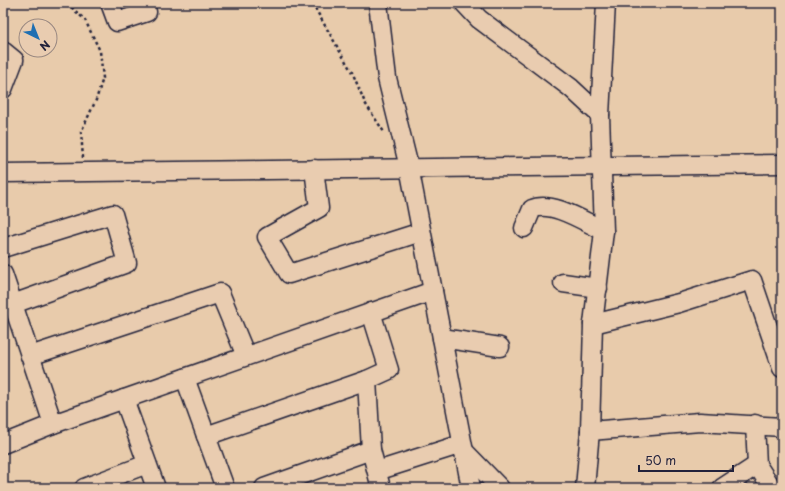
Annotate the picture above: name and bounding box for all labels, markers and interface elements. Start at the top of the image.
north arrow [18,18,58,58]
text: N [36,36,54,55]
scale bar [639,447,733,473]
text: 50 m [645,451,676,469]

